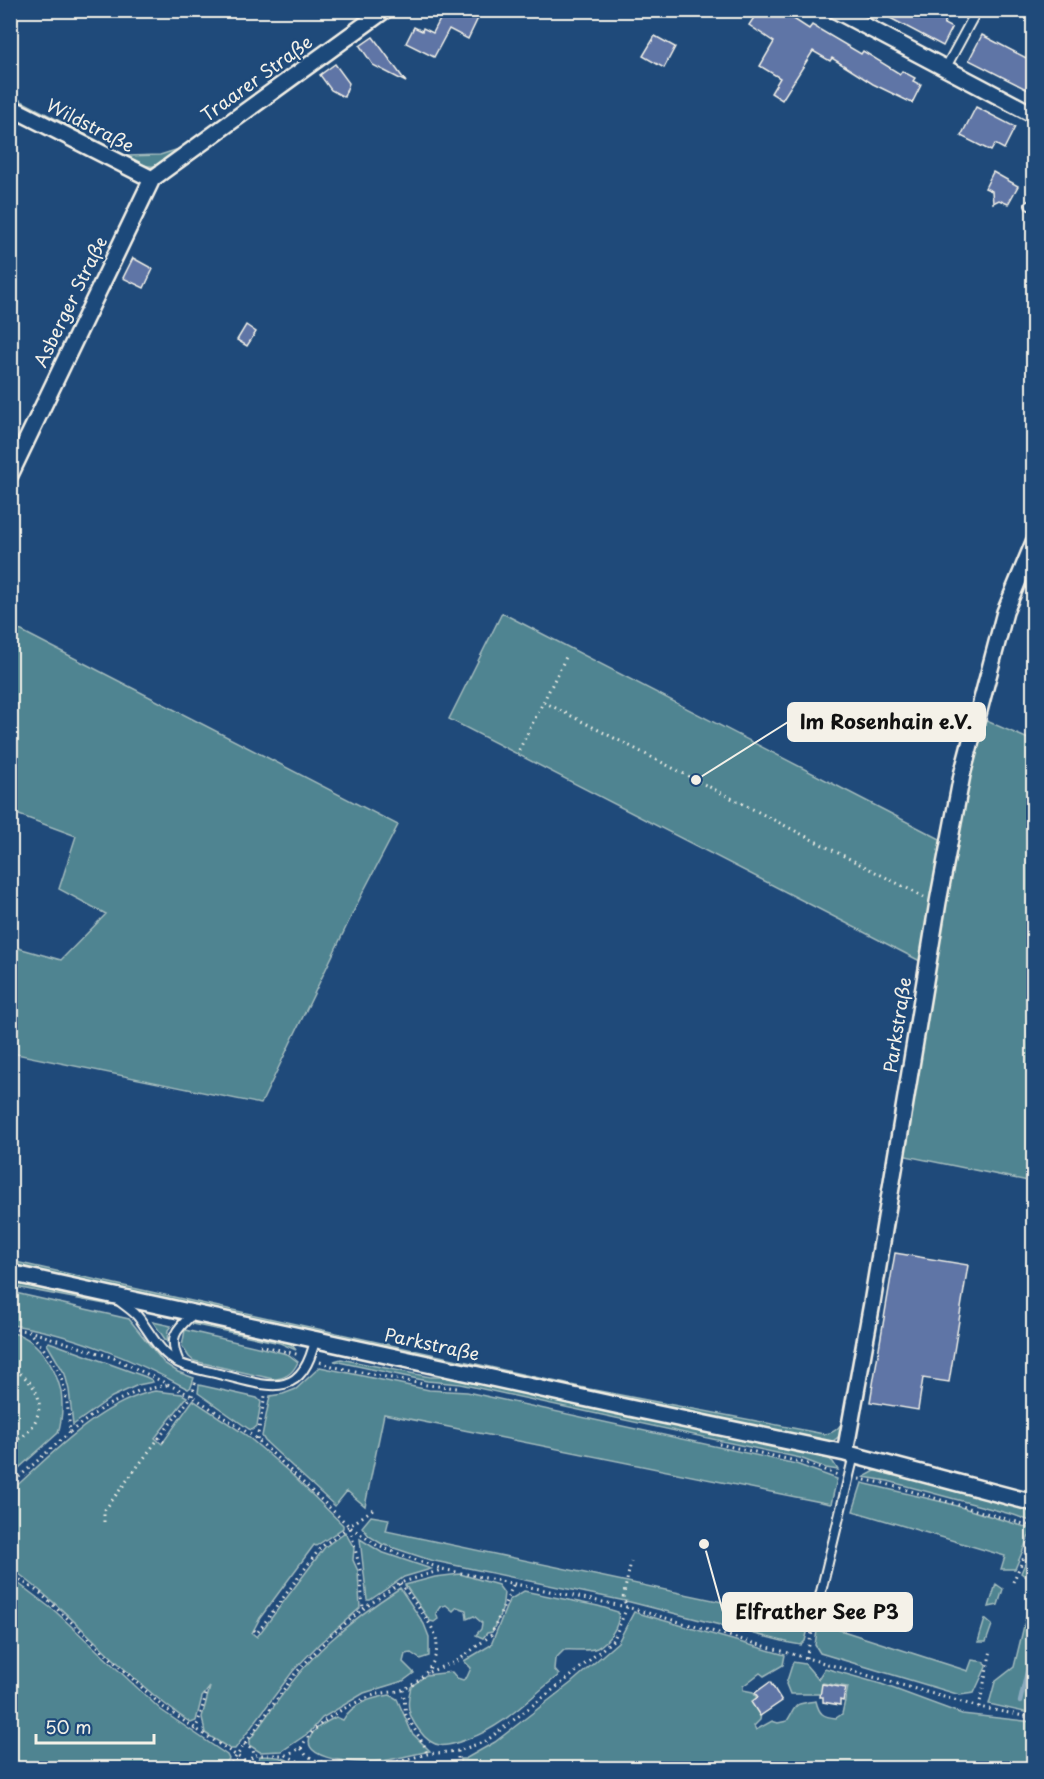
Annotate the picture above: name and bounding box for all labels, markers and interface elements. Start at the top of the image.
street label: Traarer Straße [195,28,318,128]
street label: Wildstraße [42,91,139,158]
street label: Asberger Straße [26,231,113,371]
callout: Im Rosenhain e.V. [788,703,985,741]
text: Im Rosenhain e.V. [800,706,972,736]
street label: Parkstraße [876,975,917,1075]
street label: Parkstraße [382,1320,482,1367]
callout: Elfrather See P3 [723,1593,912,1631]
text: Elfrather See P3 [735,1596,899,1626]
scale bar [36,1707,154,1745]
text: 50 m [45,1713,92,1740]

